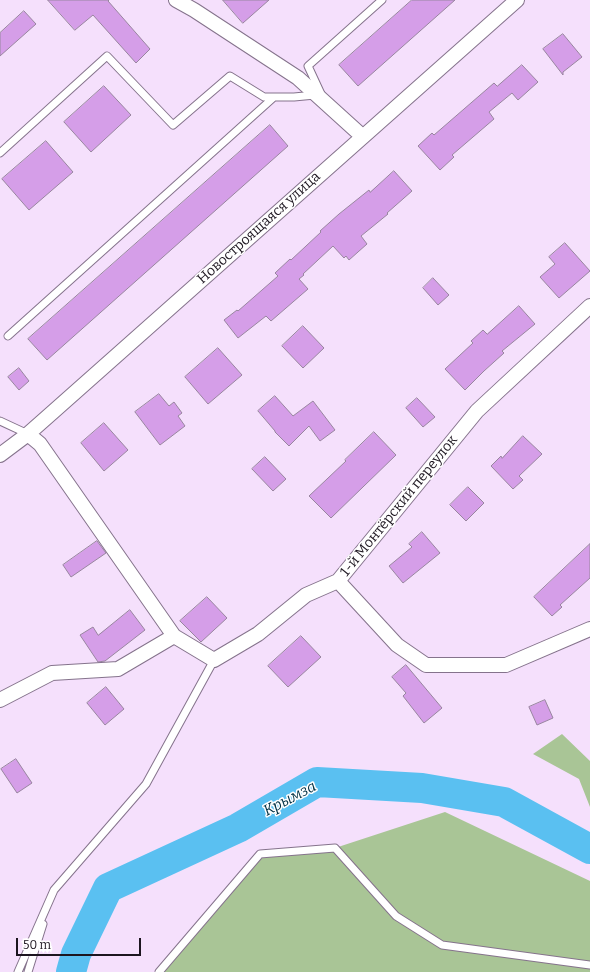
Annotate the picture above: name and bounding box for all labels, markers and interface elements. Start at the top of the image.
street label: Новостроящаяся улица [194,168,324,288]
street label: 1-й Монтёрский переулок [337,432,461,580]
water label: Крымза [261,778,319,820]
scale bar [18,930,143,956]
text: 50 m [23,938,51,952]

